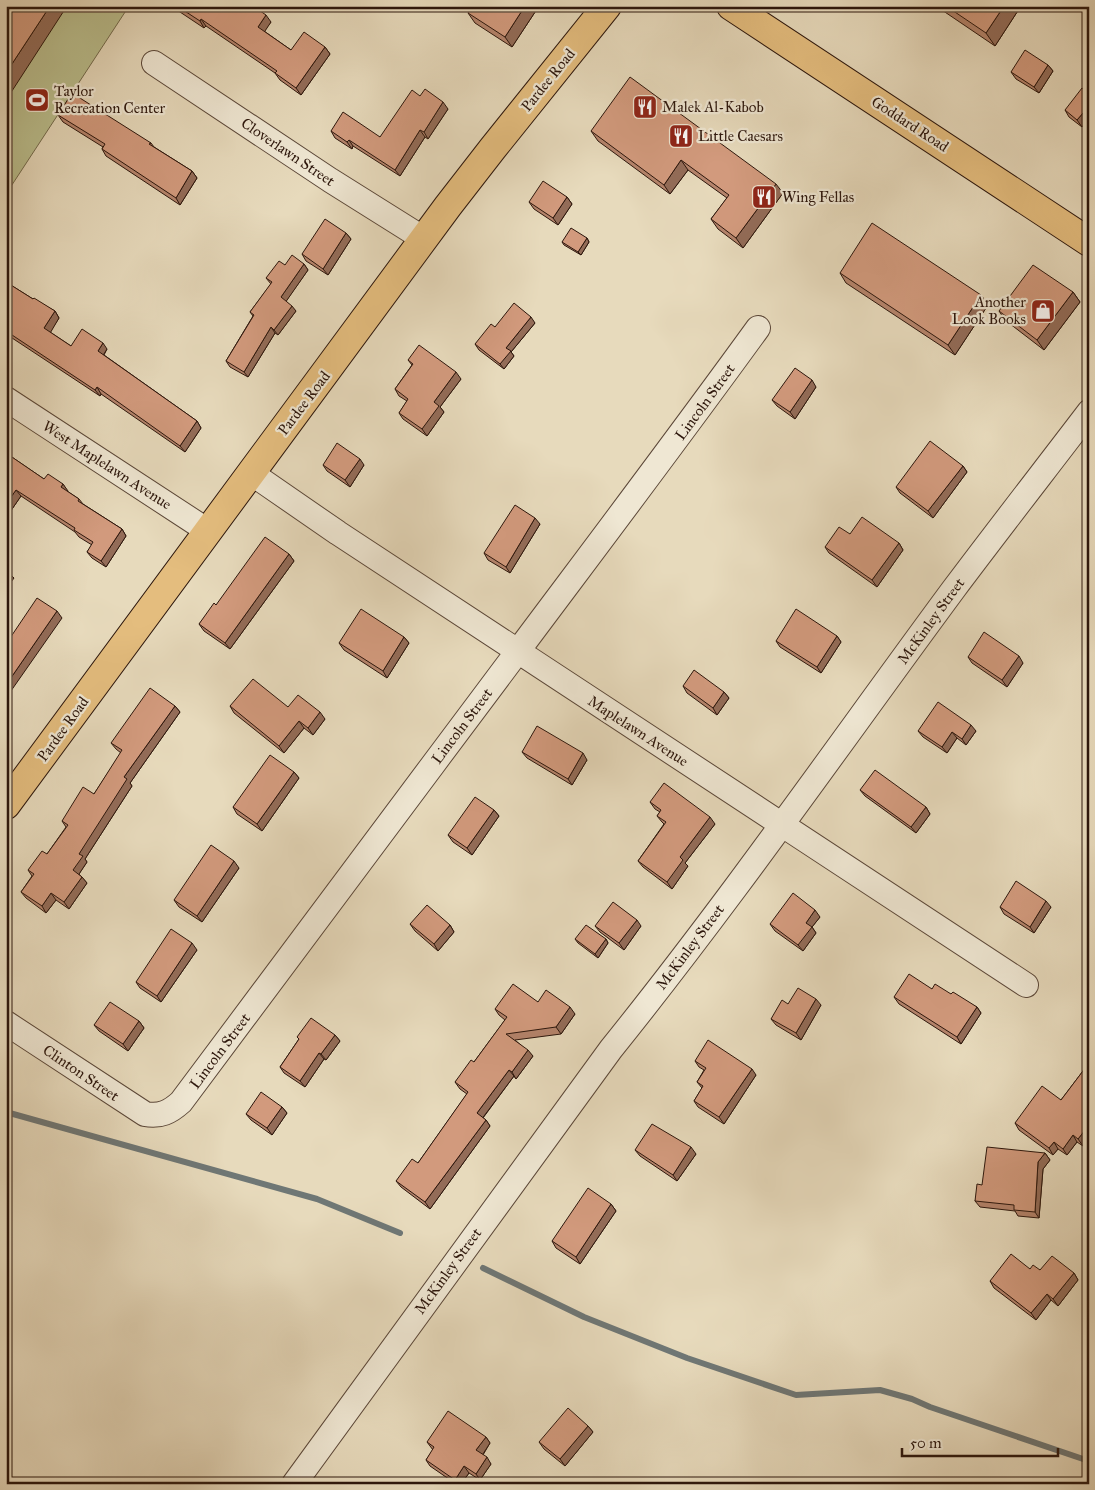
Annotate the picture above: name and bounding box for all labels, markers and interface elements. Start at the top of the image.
street label: Pardee Road [517,45,579,115]
place label: Taylor Recreation Center [54,82,166,117]
sports icon: Taylor Recreation Center [24,87,50,113]
street label: Goddard Road [868,92,952,156]
restaurant icon: Malek Al-Kabob [632,94,658,120]
place label: Malek Al-Kabob [662,98,764,116]
street label: Cloverlawn Street [238,114,339,190]
restaurant icon: Little Caesars [668,123,694,149]
place label: Little Caesars [698,127,783,145]
restaurant icon: Wing Fellas [751,184,777,210]
place label: Wing Fellas [782,188,854,206]
place label: Another Look Books [952,293,1026,328]
shop icon: Another Look Books [1030,298,1056,324]
street label: Lincoln Street [671,360,739,444]
street label: Pardee Road [274,367,334,439]
street label: West Maplelawn Avenue [39,417,175,513]
street label: McKinley Street [894,574,969,668]
street label: Lincoln Street [428,684,497,767]
street label: Maplelawn Avenue [584,692,692,770]
street label: Pardee Road [34,693,93,765]
street label: McKinley Street [652,900,728,993]
street label: Lincoln Street [186,1009,255,1092]
street label: Clinton Street [39,1041,123,1105]
street label: McKinley Street [411,1224,486,1318]
scale bar [902,1425,1059,1457]
text: 50 m [910,1434,942,1452]

